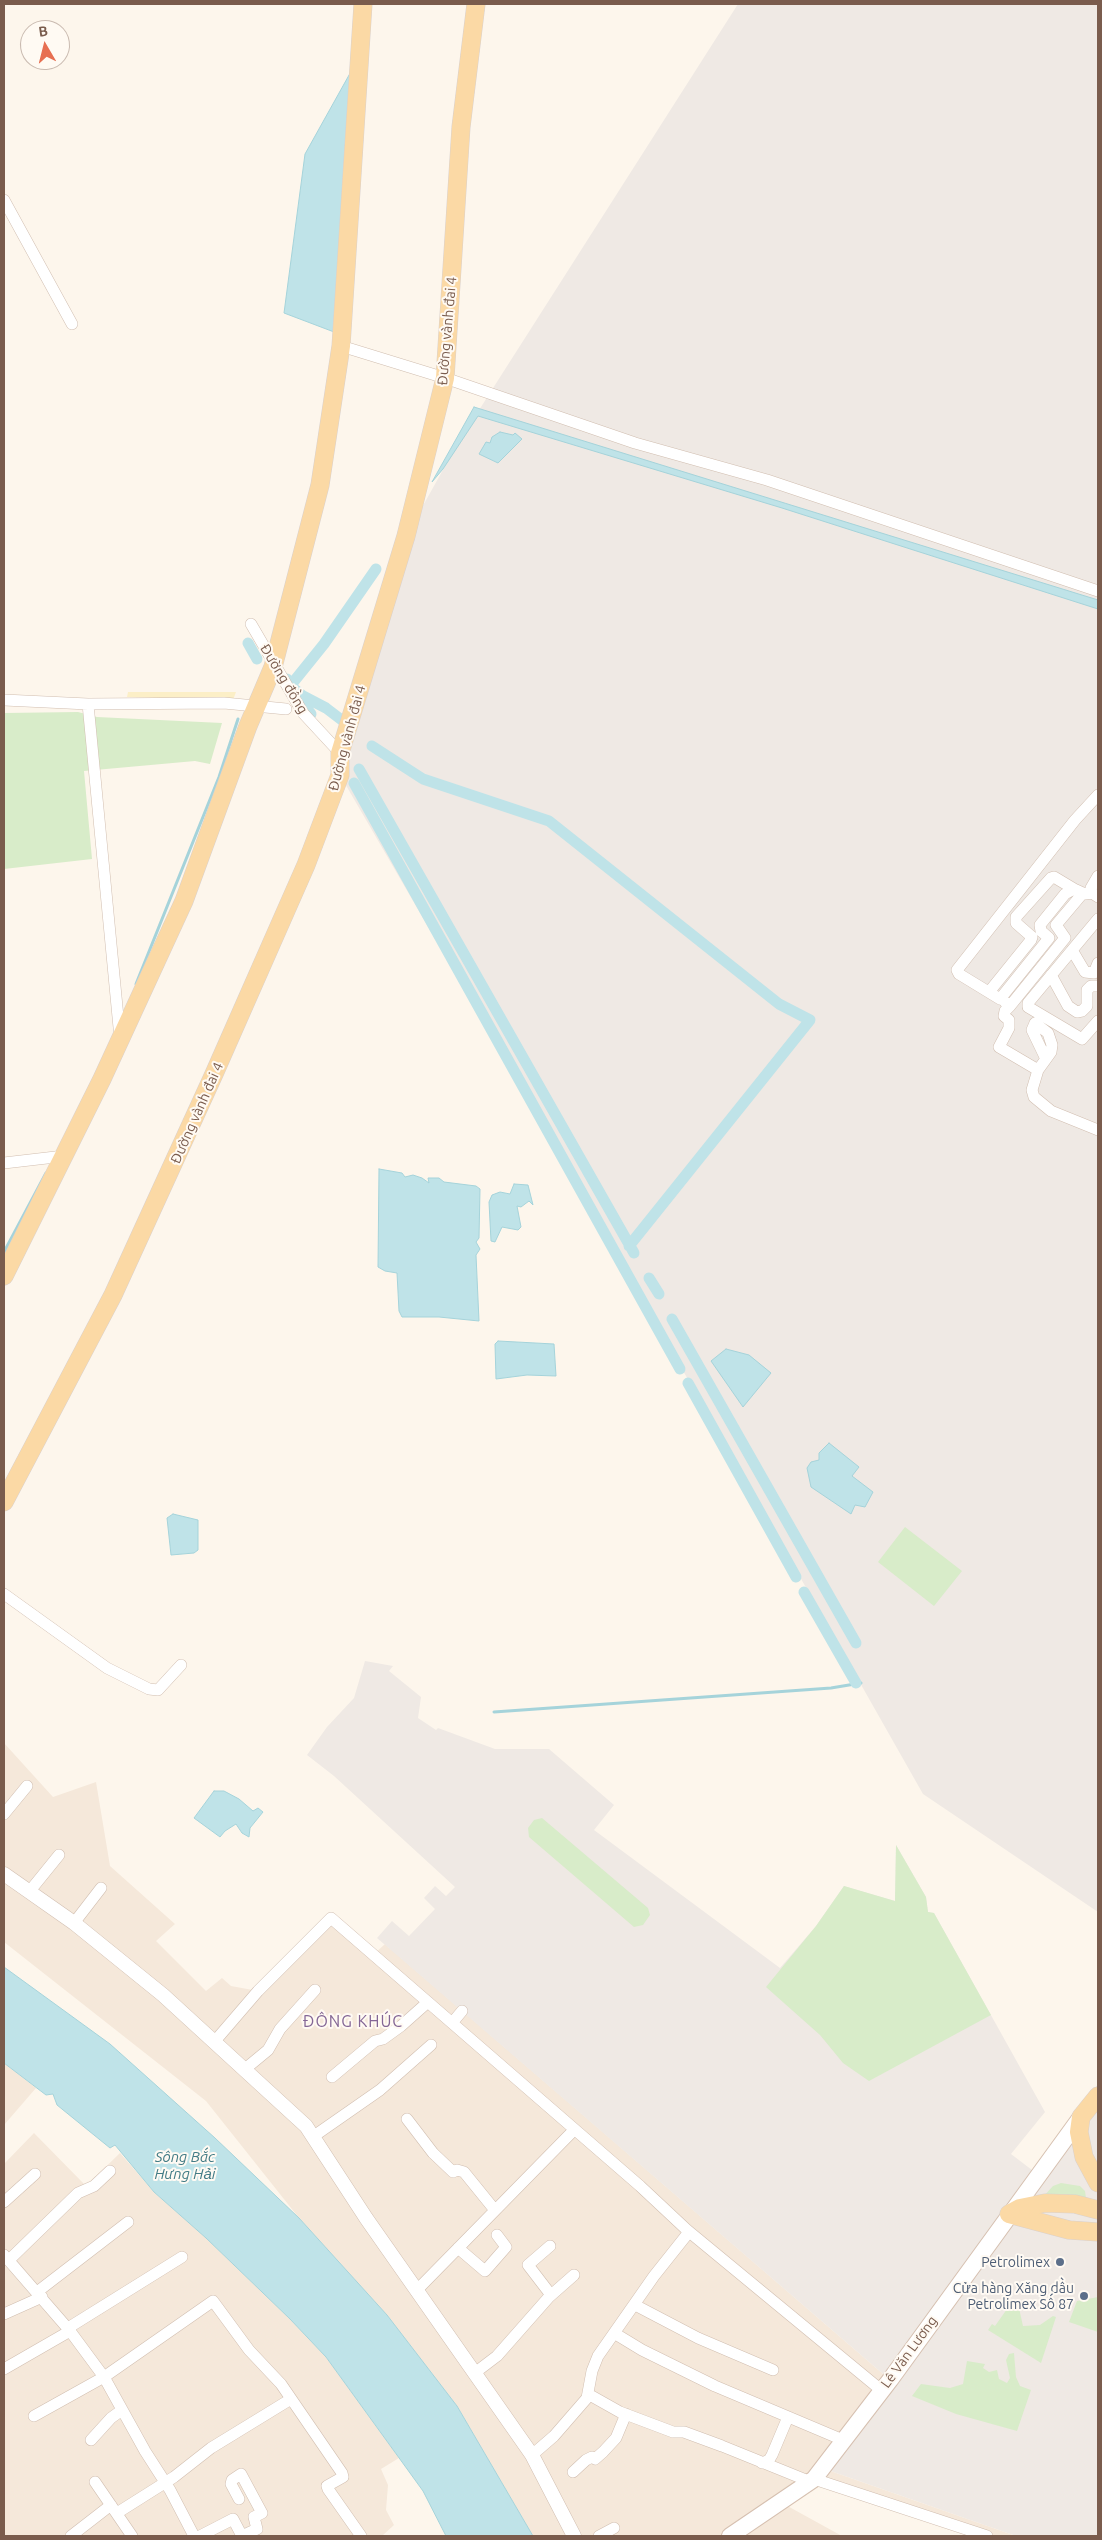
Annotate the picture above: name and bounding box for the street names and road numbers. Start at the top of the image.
street label: Đường vành đai 4 [434,276,460,386]
street label: Đường đồng [257,641,311,717]
street label: Đường vành đai 4 [325,683,369,793]
street label: Đường vành đai 4 [167,1060,227,1166]
street label: Lê Văn Lương [877,2313,941,2391]

